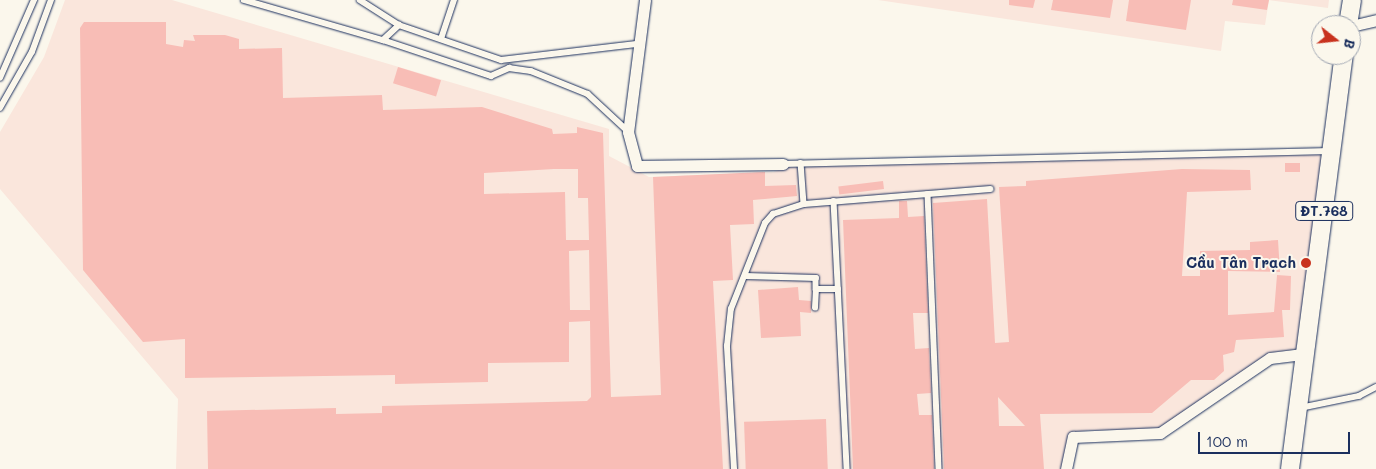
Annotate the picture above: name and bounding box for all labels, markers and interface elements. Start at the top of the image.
north arrow [1311,15,1361,65]
text: B [1340,37,1360,51]
road number: ĐT.768 [1294,200,1354,222]
place label: Cầu Tân Trạch [1186,254,1296,272]
marker: Cầu Tân Trạch [1300,257,1312,269]
scale bar [1201,422,1354,454]
text: 100 m [1206,431,1248,451]

